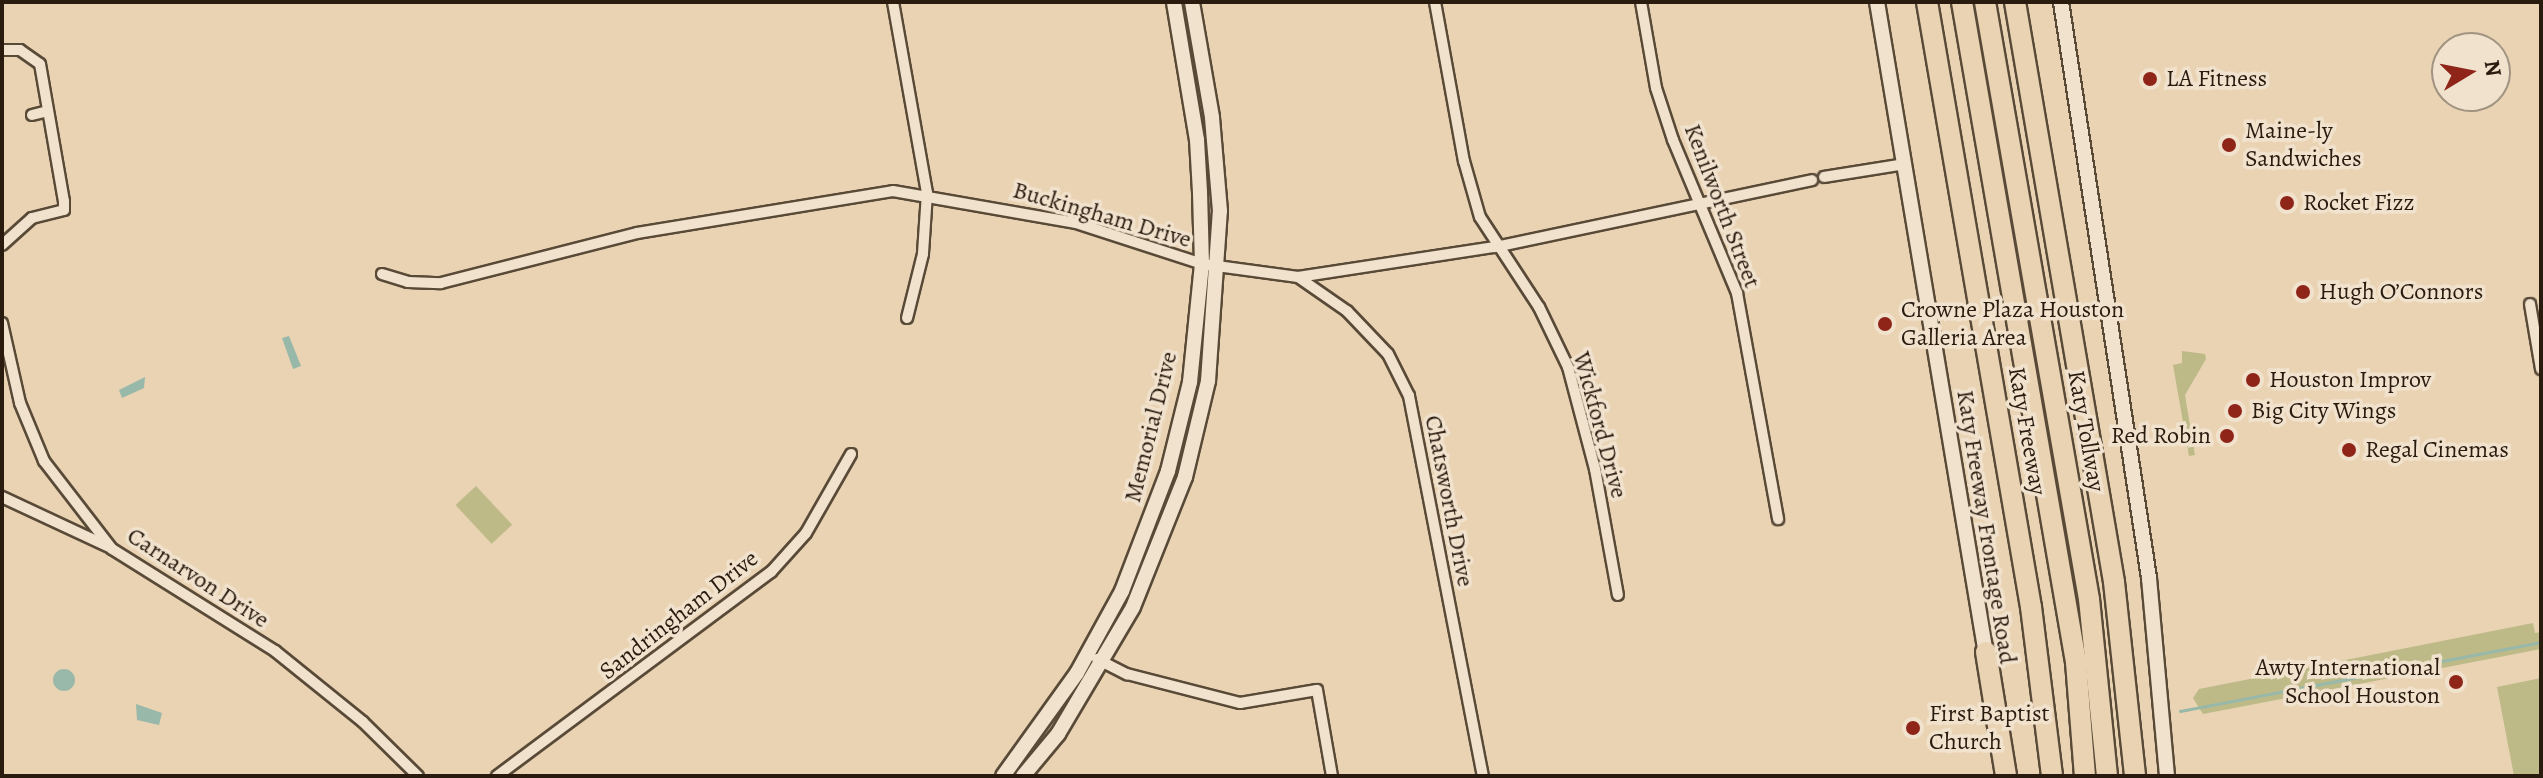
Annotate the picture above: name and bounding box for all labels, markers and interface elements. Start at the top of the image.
north arrow [2431,32,2511,112]
text: N [2477,58,2509,79]
place label: LA Fitness [2166,65,2267,93]
marker: LA Fitness [2141,70,2159,88]
place label: Maine-ly Sandwiches [2245,117,2362,173]
street label: Kenilworth Street [1678,120,1766,292]
marker: Maine-ly Sandwiches [2220,136,2238,154]
street label: Buckingham Drive [1010,176,1194,254]
place label: Rocket Fizz [2303,189,2415,217]
marker: Rocket Fizz [2278,194,2296,212]
place label: Hugh O’Connors [2319,278,2483,306]
marker: Hugh O’Connors [2294,283,2312,301]
place label: Crowne Plaza Houston Galleria Area [1901,296,2124,352]
marker: Crowne Plaza Houston Galleria Area [1876,315,1894,333]
street label: Memorial Drive [1118,349,1184,505]
street label: Wickford Drive [1567,349,1633,501]
street label: Katy Freeway [2002,365,2052,497]
place label: Houston Improv [2269,366,2431,394]
street label: Katy Tollway [2061,368,2111,494]
marker: Houston Improv [2244,371,2262,389]
street label: Katy Freeway Frontage Road [1950,388,2022,666]
place label: Big City Wings [2251,397,2396,425]
marker: Big City Wings [2226,402,2244,420]
street label: Chatsworth Drive [1418,413,1480,589]
place label: Red Robin [2111,422,2211,450]
marker: Red Robin [2218,427,2236,445]
place label: Regal Cinemas [2365,436,2509,464]
marker: Regal Cinemas [2340,441,2358,459]
street label: Carnarvon Drive [122,521,274,635]
street label: Sandringham Drive [594,544,764,686]
place label: Awty International School Houston [2256,654,2440,710]
marker: Awty International School Houston [2447,673,2465,691]
place label: First Baptist Church [1929,700,2050,756]
marker: First Baptist Church [1904,719,1922,737]

